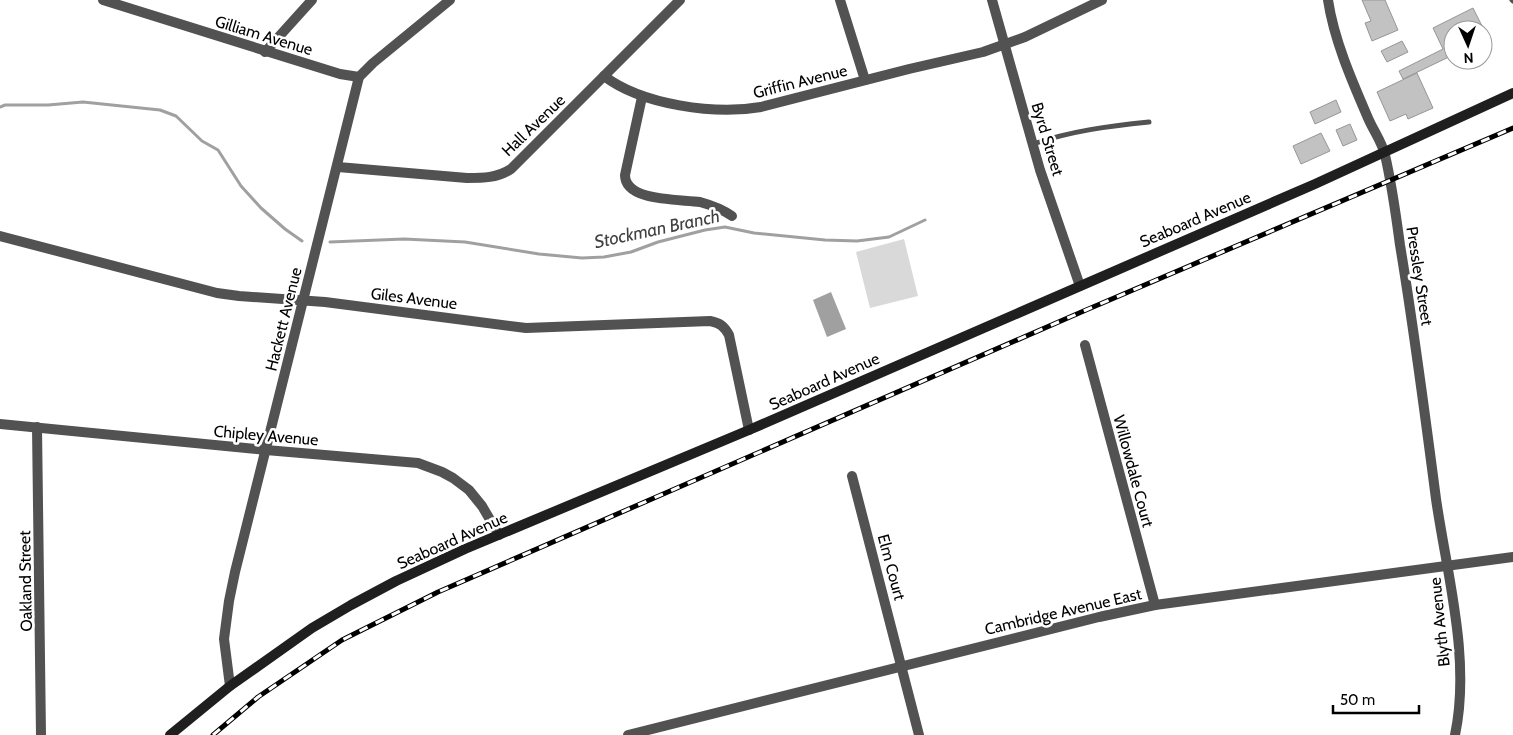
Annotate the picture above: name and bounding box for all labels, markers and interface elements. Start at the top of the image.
street label: Gilliam Avenue [213,12,315,59]
north arrow [1443,20,1493,70]
text: N [1463,49,1474,67]
street label: Griffin Avenue [751,61,849,102]
street label: Hall Avenue [498,90,569,160]
street label: Byrd Street [1027,100,1068,179]
street label: Seaboard Avenue [1137,188,1254,251]
water label: Stockman Branch [592,205,722,253]
street label: Pressley Street [1402,225,1437,328]
street label: Hackett Avenue [261,265,306,373]
street label: Giles Avenue [370,284,458,313]
street label: Seaboard Avenue [766,349,882,414]
street label: Willowdale Court [1109,413,1158,530]
street label: Chipley Avenue [213,421,319,450]
street label: Seaboard Avenue [394,508,510,573]
street label: Oakland Street [15,530,36,632]
street label: Elm Court [874,532,910,603]
street label: Blyth Avenue [1425,576,1454,667]
street label: Cambridge Avenue East [983,584,1144,639]
scale bar [1333,682,1419,714]
text: 50 m [1340,691,1375,709]

